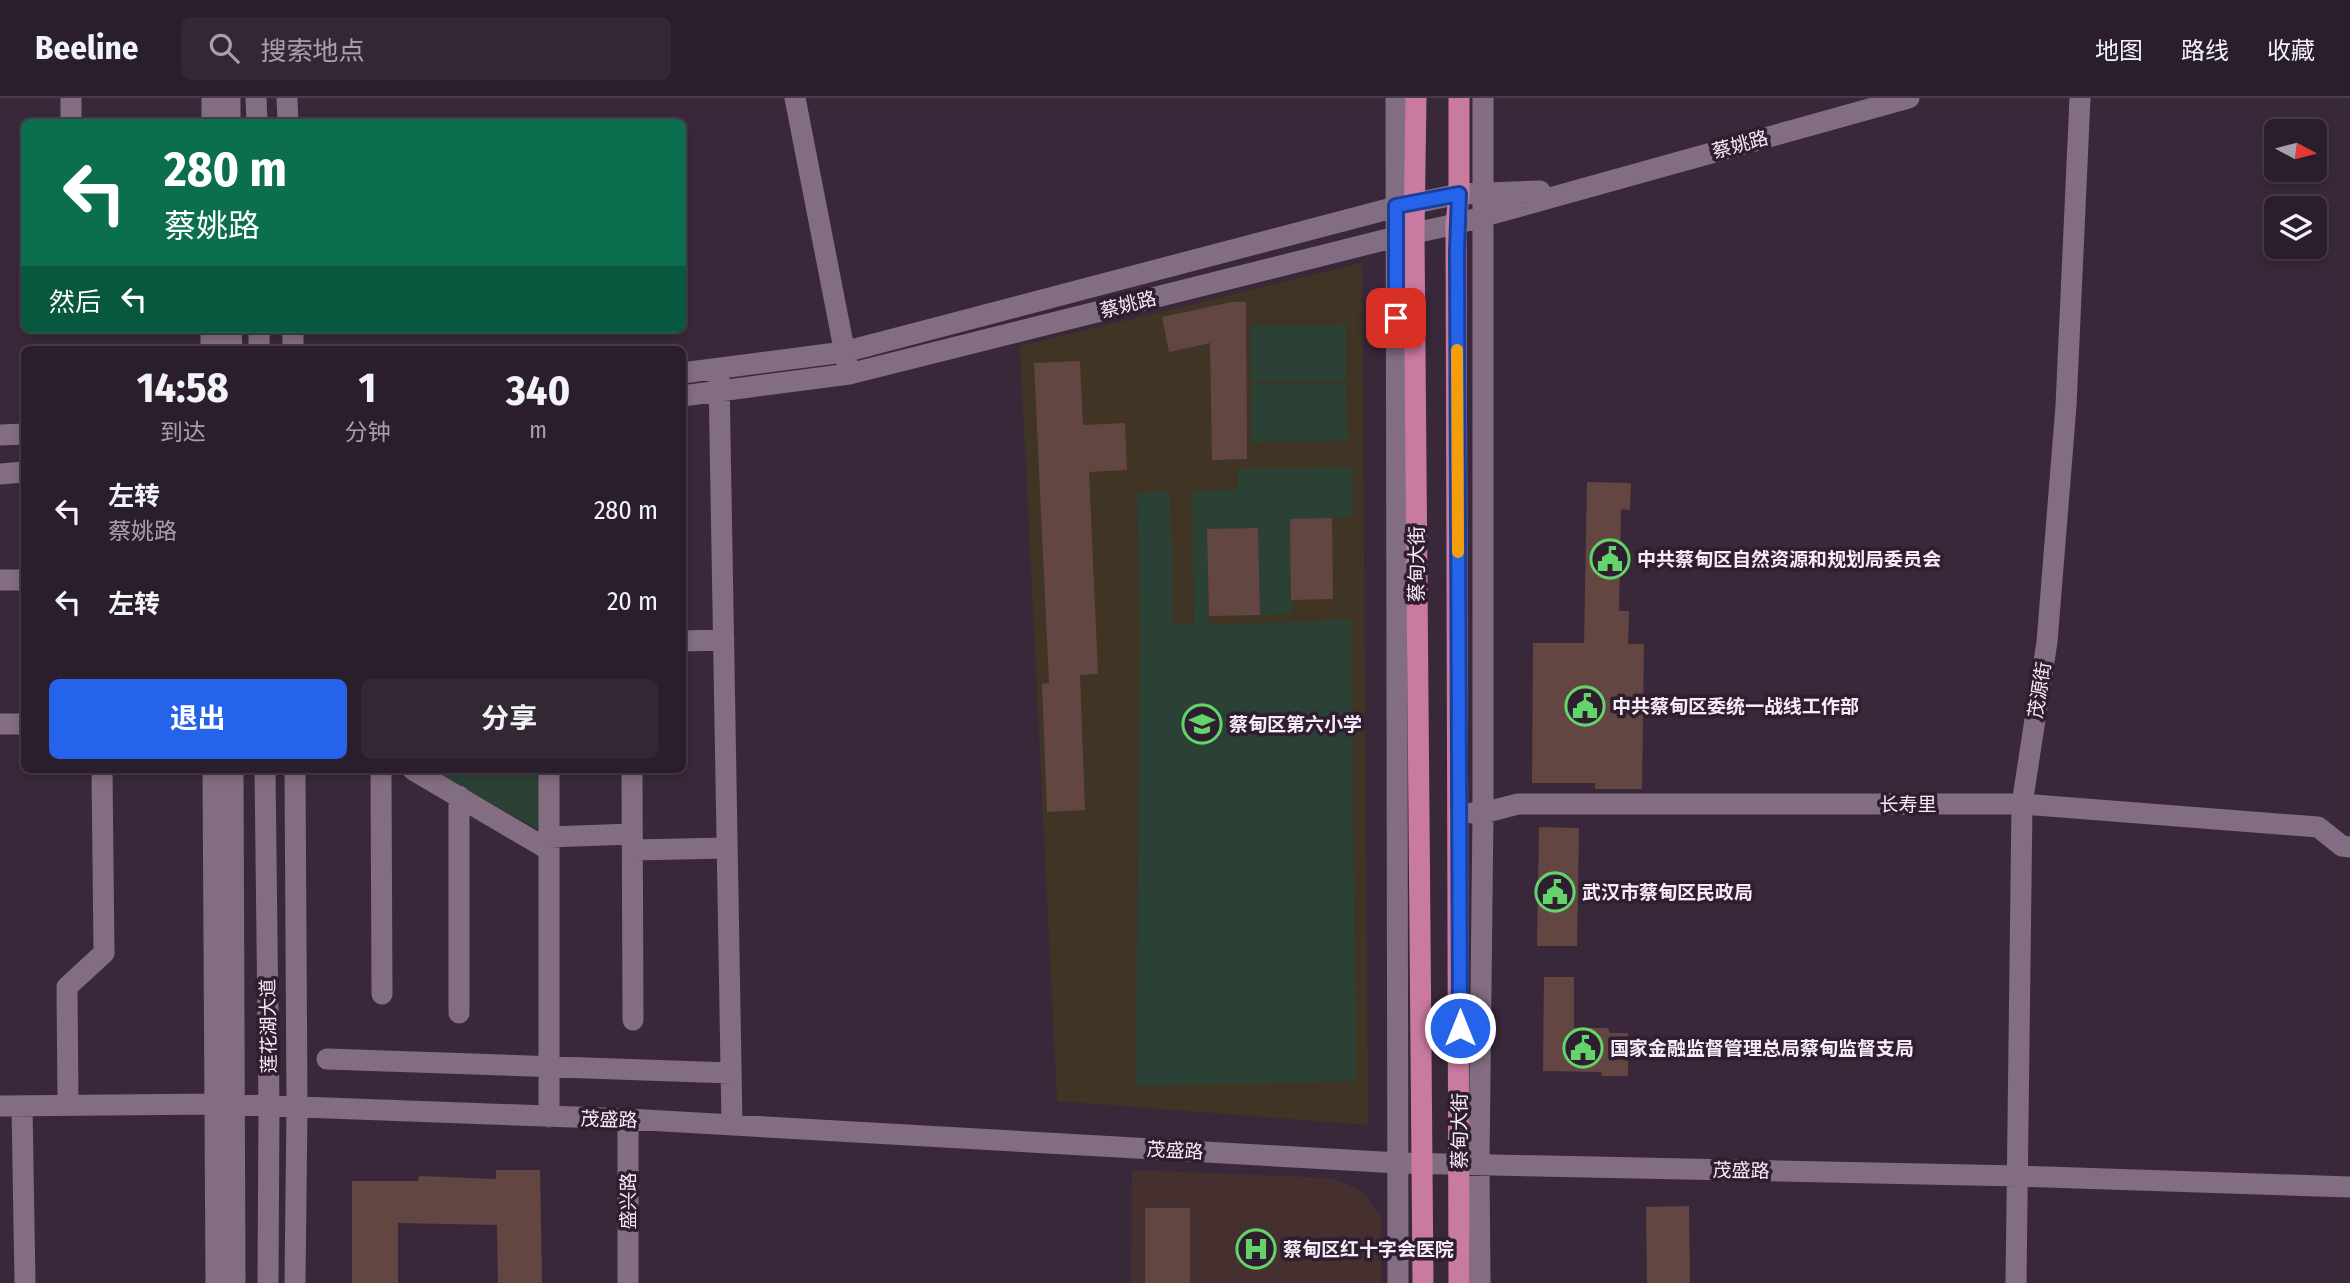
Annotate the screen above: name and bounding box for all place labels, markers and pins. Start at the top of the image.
pin [1366,288,1426,348]
public building icon: 中共蔡甸区自然资源和规划局委员会 [1589,538,1631,580]
place label: 中共蔡甸区自然资源和规划局委员会 [1637,548,1941,571]
public building icon: 中共蔡甸区委统一战线工作部 [1564,685,1606,727]
place label: 中共蔡甸区委统一战线工作部 [1612,695,1859,718]
school or university icon: 蔡甸区第六小学 [1181,703,1223,745]
place label: 蔡甸区第六小学 [1229,713,1362,736]
public building icon: 武汉市蔡甸区民政局 [1534,871,1576,913]
place label: 武汉市蔡甸区民政局 [1582,881,1753,904]
public building icon: 国家金融监督管理总局蔡甸监督支局 [1562,1027,1604,1069]
place label: 国家金融监督管理总局蔡甸监督支局 [1610,1037,1914,1060]
hospital icon: 蔡甸区红十字会医院 [1235,1228,1277,1270]
place label: 蔡甸区红十字会医院 [1283,1238,1454,1261]

